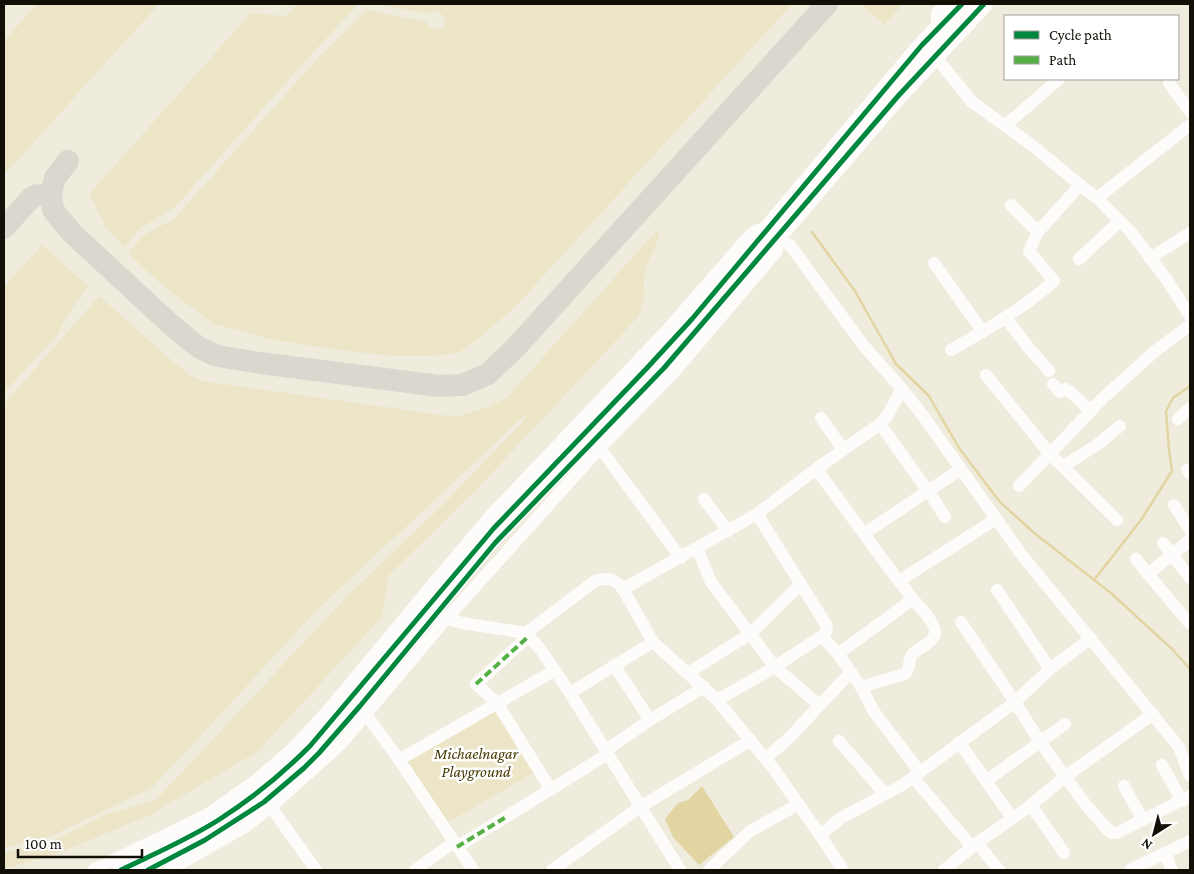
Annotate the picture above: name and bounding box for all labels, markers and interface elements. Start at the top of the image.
legend [1004,15,1179,80]
text: Cycle path [1049,27,1112,44]
text: Path [1049,52,1076,68]
park label: Michaelnagar Playground [433,745,519,781]
north arrow [1129,809,1179,859]
scale bar [18,826,141,858]
text: N [1137,835,1155,854]
text: 100 m [25,836,62,852]

